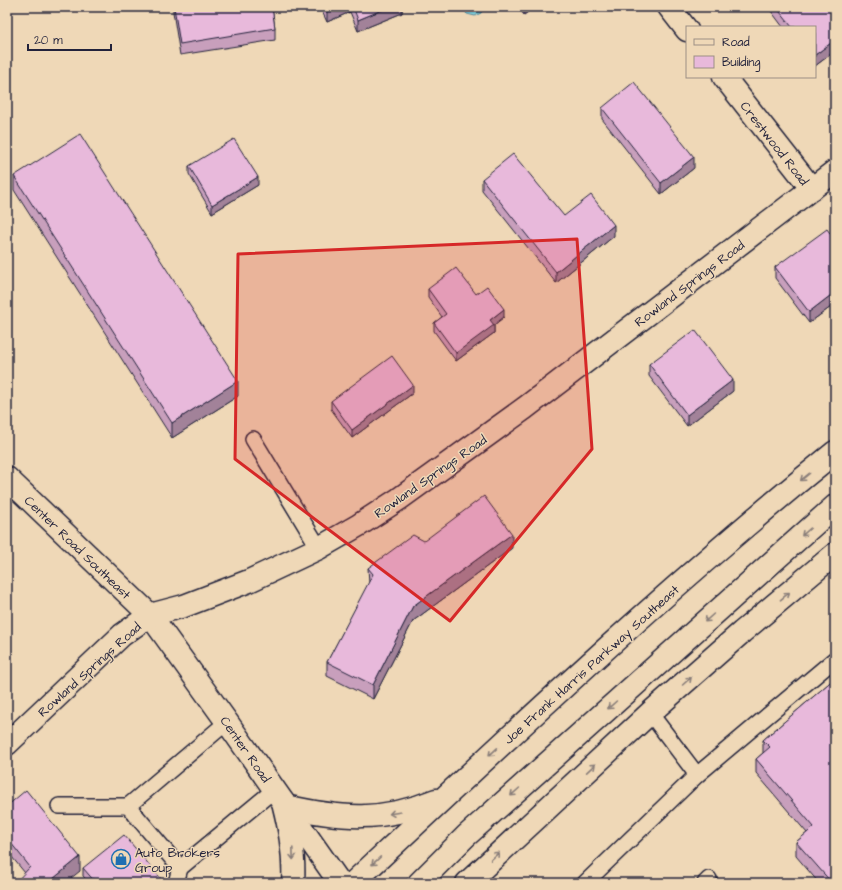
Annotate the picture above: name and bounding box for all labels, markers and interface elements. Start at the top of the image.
scale bar [28,26,111,52]
legend [686,26,816,78]
text: 20 m [34,32,63,49]
text: Road [722,34,750,51]
text: Building [722,54,760,72]
street label: Crestwood Road [736,98,813,190]
street label: Rowland Springs Road [631,236,749,332]
street label: Rowland Springs Road [371,431,491,523]
one-way arrow [799,472,810,481]
street label: Center Road Southeast [20,492,135,604]
one-way arrow [801,527,811,537]
street label: Joe Frank Harris Parkway Southeast [500,580,685,749]
one-way arrow [780,591,790,600]
one-way arrow [704,614,714,623]
street label: Rowland Springs Road [34,618,146,722]
one-way arrow [682,676,692,686]
one-way arrow [607,700,617,709]
street label: Center Road [216,713,275,787]
one-way arrow [488,747,498,757]
one-way arrow [585,764,596,773]
one-way arrow [510,787,520,796]
one-way arrow [388,809,401,817]
place label: Auto Brokers Group [135,844,221,877]
one-way arrow [290,847,297,860]
shop icon: Auto Brokers Group [110,848,132,870]
one-way arrow [490,852,500,861]
one-way arrow [371,857,381,866]

